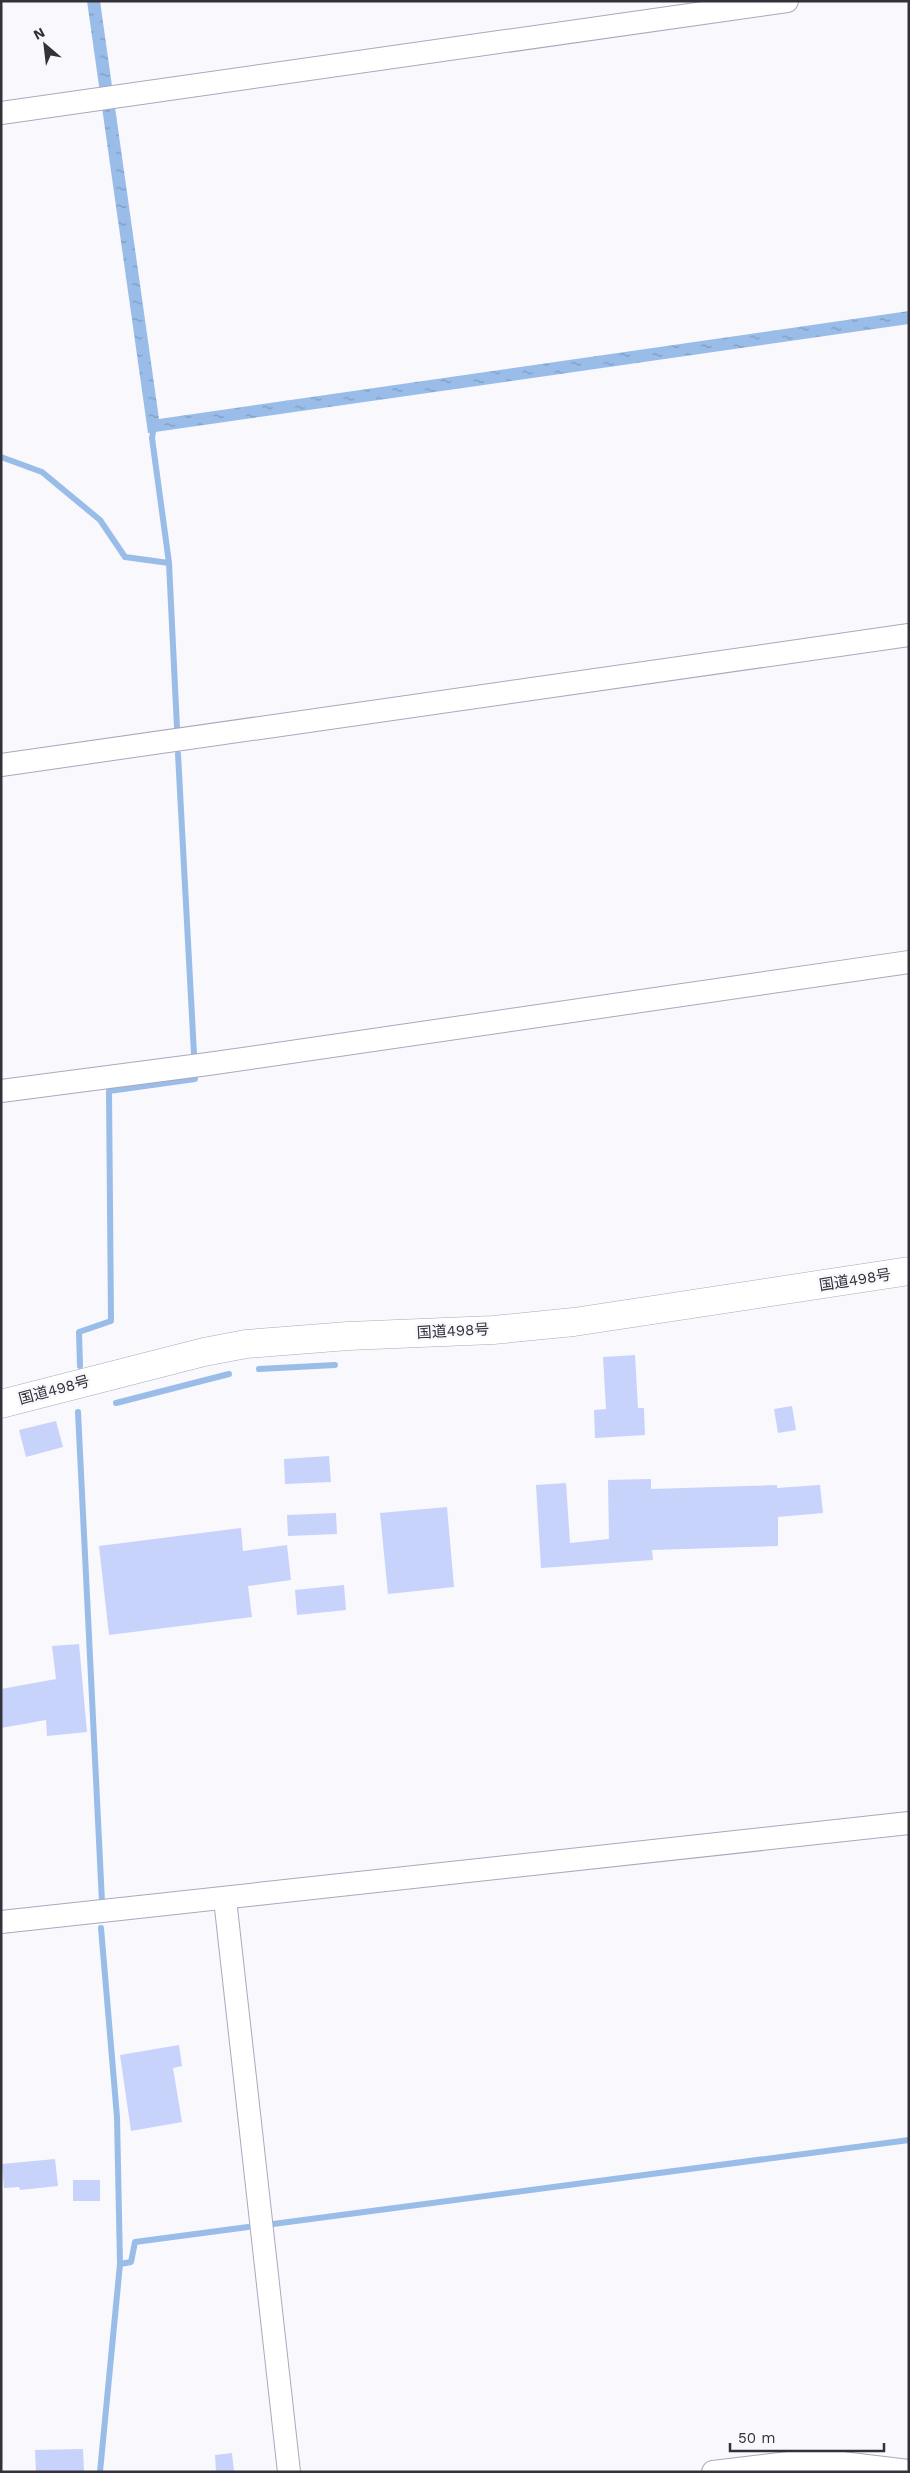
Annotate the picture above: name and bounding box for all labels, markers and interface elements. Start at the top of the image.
north arrow [20,20,70,70]
text: N [31,24,47,43]
street label: 国道498号 [818,1265,892,1295]
street label: 国道498号 [416,1320,490,1342]
street label: 国道498号 [17,1372,91,1408]
scale bar [730,2420,884,2452]
text: 50 m [738,2429,775,2447]

